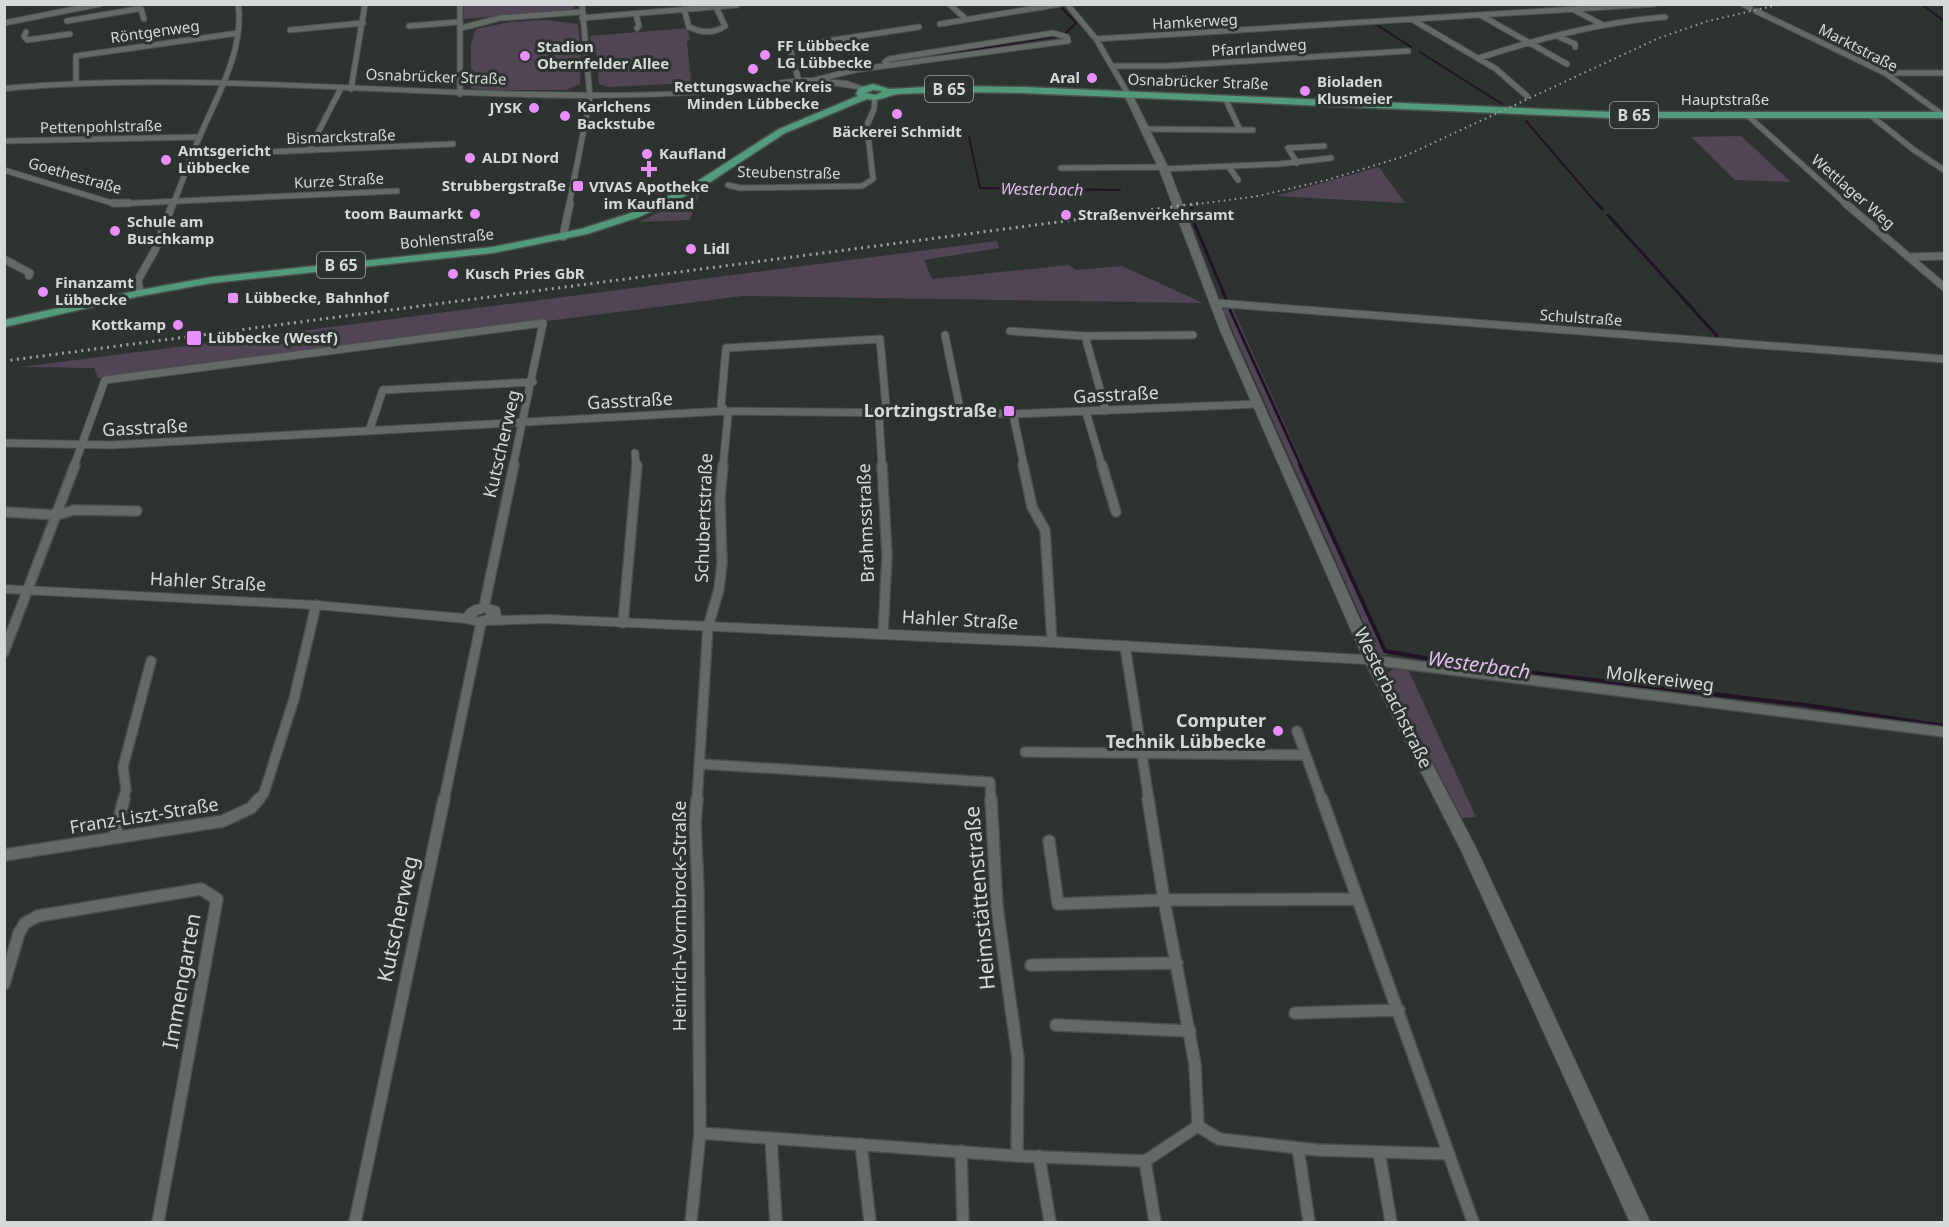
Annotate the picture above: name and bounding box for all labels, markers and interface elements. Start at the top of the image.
street label: Hamkerweg [1152,9,1238,33]
street label: Röntgenweg [109,15,201,47]
street label: Marktstraße [1815,19,1902,76]
street label: Pfarrlandweg [1211,34,1307,60]
place label: FF Lübbecke LG Lübbecke [777,35,872,72]
place label: Stadion Obernfelder Allee [537,36,669,73]
marker: FF Lübbecke LG Lübbecke [758,48,772,62]
marker: Stadion Obernfelder Allee [518,49,532,63]
marker: Rettungswache Kreis Minden Lübbecke [746,62,760,76]
street label: Osnabrücker Straße [365,64,507,88]
place label: Aral [1050,67,1080,87]
street label: Osnabrücker Straße [1127,69,1269,93]
marker: Aral [1085,71,1099,85]
place label: Bioladen Klusmeier [1317,71,1393,108]
place label: Rettungswache Kreis Minden Lübbecke [674,76,832,113]
road number: B 65 [925,76,973,102]
marker: Bioladen Klusmeier [1298,84,1312,98]
street label: Hauptstraße [1681,89,1769,109]
place label: Karlchens Backstube [577,96,655,133]
place label: JYSK [487,97,522,117]
marker: JYSK [527,101,541,115]
road number: B 65 [1610,102,1658,128]
marker: Bäckerei Schmidt [890,107,904,121]
marker: Karlchens Backstube [558,109,572,123]
street label: Pettenpohlstraße [40,115,162,137]
place label: Bäckerei Schmidt [832,121,962,141]
street label: Bismarckstraße [286,124,396,148]
place label: Amtsgericht Lübbecke [178,140,271,177]
place label: Kaufland [659,143,726,163]
place label: ALDI Nord [482,147,559,167]
marker: Kaufland [640,147,654,161]
street label: Wettlager Weg [1808,149,1900,233]
marker: ALDI Nord [463,151,477,165]
street label: Goethestraße [26,152,124,198]
marker: Amtsgericht Lübbecke [159,153,173,167]
street label: Steubenstraße [737,161,841,183]
marker: VIVAS Apotheke im Kaufland [642,162,656,176]
street label: Kurze Straße [293,168,384,192]
place label: Strubbergstraße [442,175,566,195]
place label: VIVAS Apotheke im Kaufland [589,176,709,213]
water label: Westerbach [1000,177,1084,201]
marker: Strubbergstraße [571,179,585,193]
place label: toom Baumarkt [344,203,463,223]
place label: Straßenverkehrsamt [1078,204,1235,224]
marker: toom Baumarkt [468,207,482,221]
marker: Straßenverkehrsamt [1059,208,1073,222]
place label: Schule am Buschkamp [127,211,214,248]
street label: Bohlenstraße [399,223,495,253]
marker: Schule am Buschkamp [108,224,122,238]
place label: Lidl [703,238,730,258]
marker: Lidl [684,242,698,256]
road number: B 65 [317,252,365,278]
place label: Kusch Pries GbR [465,263,585,283]
marker: Kusch Pries GbR [446,267,460,281]
place label: Finanzamt Lübbecke [55,272,134,309]
marker: Finanzamt Lübbecke [36,285,50,299]
place label: Lübbecke, Bahnhof [245,287,390,307]
marker: Lübbecke, Bahnhof [226,291,240,305]
street label: Schulstraße [1539,304,1623,330]
place label: Kottkamp [91,314,166,334]
marker: Kottkamp [171,318,185,332]
place label: Lübbecke (Westf) [208,327,338,347]
marker: Lübbecke (Westf) [185,329,203,347]
street label: Gasstraße [1073,380,1159,408]
street label: Gasstraße [587,386,673,414]
street label: Kutscherweg [477,387,525,500]
place label: Lortzingstraße [864,398,997,422]
marker: Lortzingstraße [1002,404,1016,418]
street label: Gasstraße [102,413,188,441]
street label: Schubertstraße [689,453,717,583]
street label: Brahmsstraße [851,463,879,583]
street label: Hahler Straße [149,566,267,596]
street label: Hahler Straße [901,604,1019,634]
street label: Westerbachstraße [1349,623,1438,772]
water label: Westerbach [1426,644,1532,685]
street label: Molkereiweg [1605,659,1716,697]
place label: Computer Technik Lübbecke [1106,708,1266,753]
marker: Computer Technik Lübbecke [1271,724,1285,738]
street label: Franz-Liszt-Straße [68,791,220,839]
street label: Heinrich-Vormbrock-Straße [667,801,691,1031]
street label: Heimstättenstraße [957,805,1001,991]
street label: Kutscherweg [370,853,424,985]
street label: Immengarten [155,911,207,1051]

